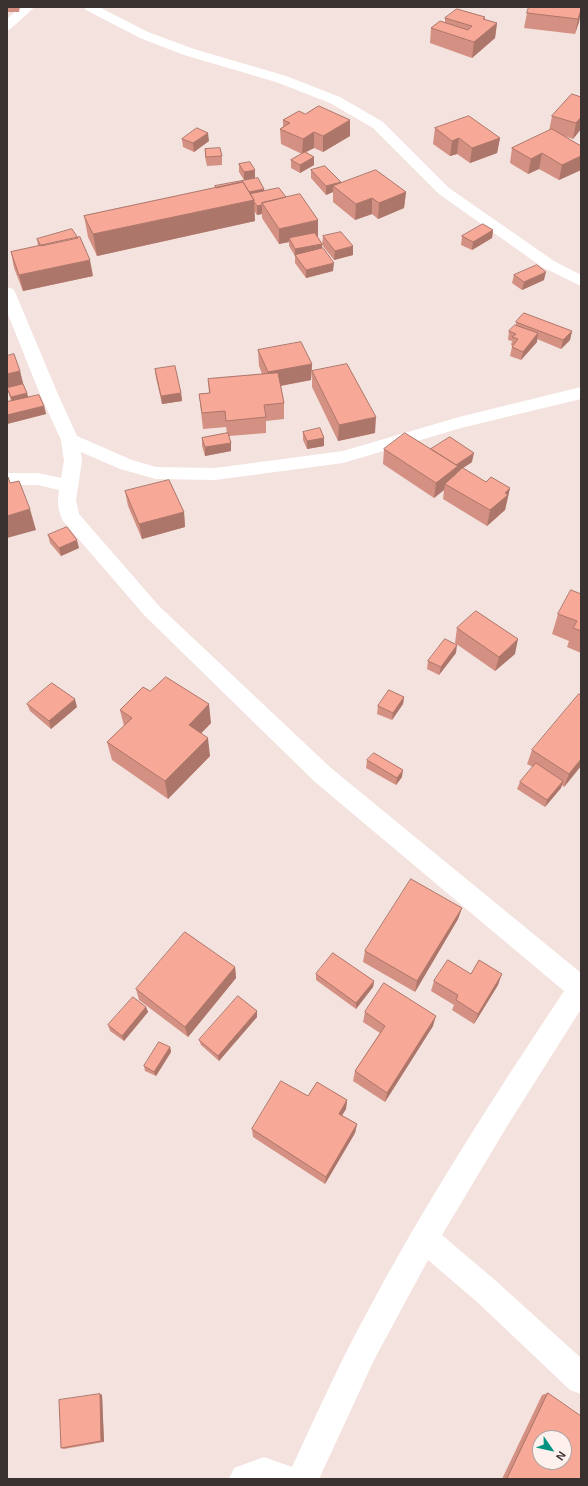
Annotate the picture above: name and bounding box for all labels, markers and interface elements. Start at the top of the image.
north arrow [532,1430,572,1470]
text: N [554,1449,568,1463]

